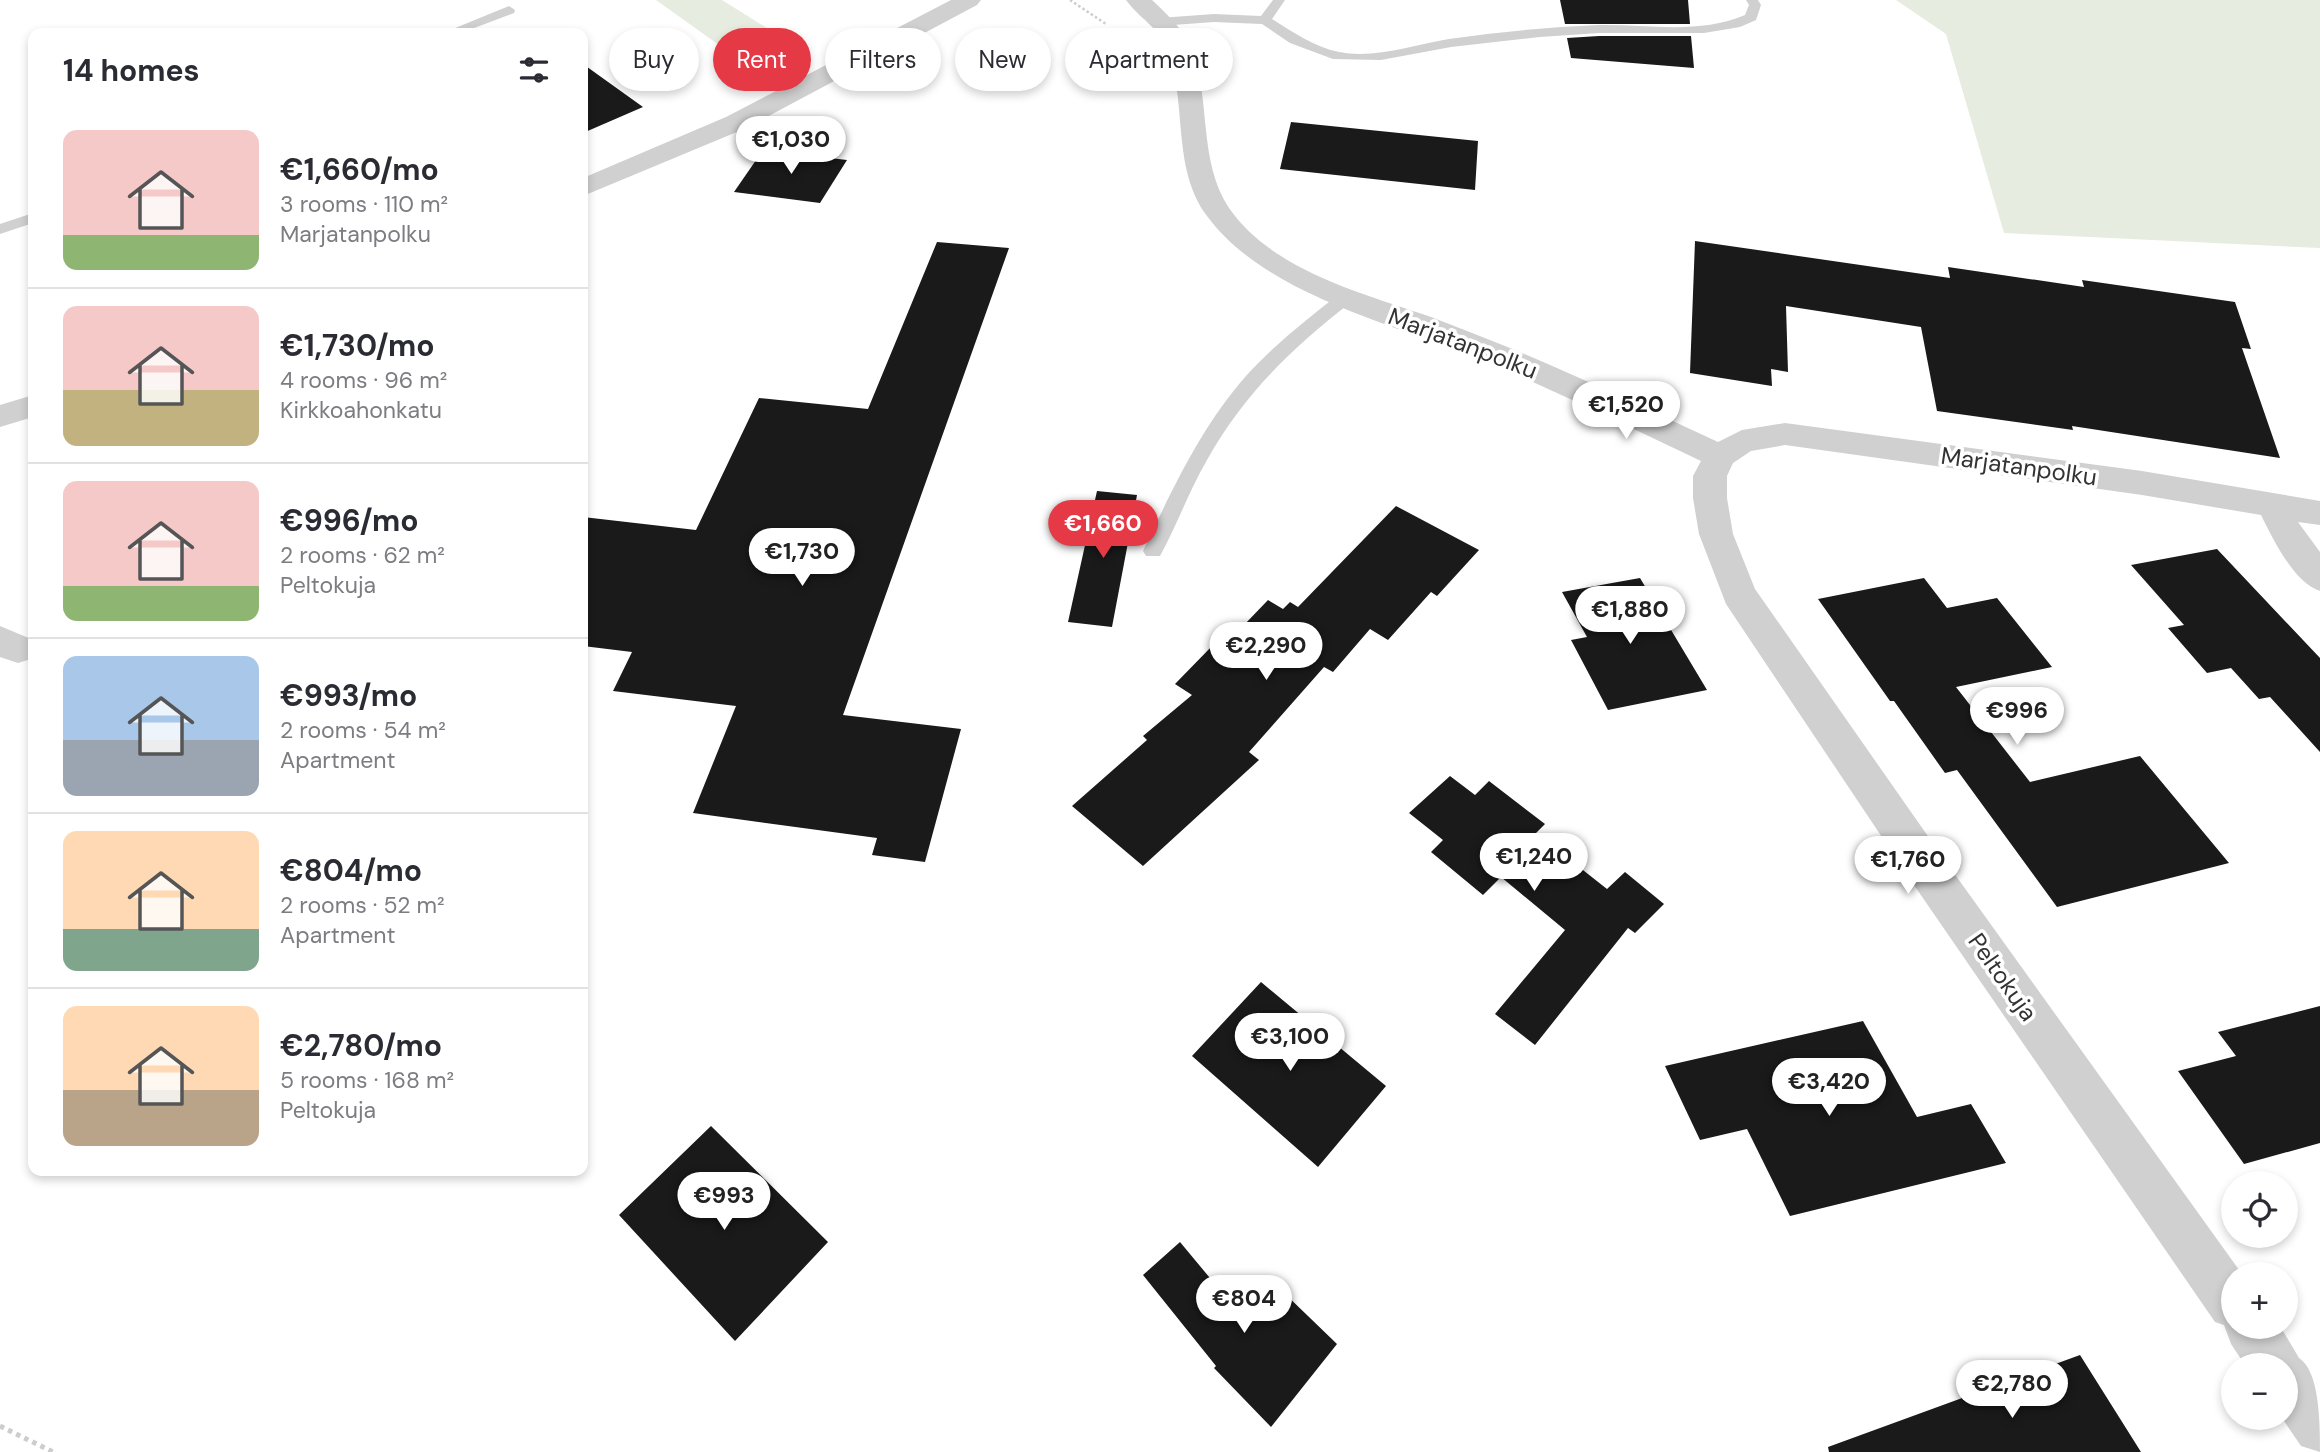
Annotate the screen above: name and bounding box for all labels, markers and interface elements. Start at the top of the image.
chip: Buy [609,28,699,91]
chip: Rent [713,28,811,91]
chip: Filters [825,28,941,91]
chip: New [955,28,1051,91]
chip: Apartment [1065,28,1233,91]
text: 14 homes [63,51,200,90]
icon: filters [515,51,553,89]
pin: €1,030 [734,116,848,176]
text: €1,030 [752,124,830,154]
text: €1,660/mo [280,150,439,189]
icon: home [119,158,203,242]
text: 3 rooms · 110 m² [280,189,448,219]
text: Marjatanpolku [280,219,431,249]
street label: Marjatanpolku [1384,300,1542,386]
text: €1,730/mo [280,326,435,365]
icon: home [119,334,203,418]
text: 4 rooms · 96 m² [280,365,447,395]
pin: €1,520 [1569,382,1683,441]
text: €1,520 [1588,389,1664,419]
text: Kirkkoahonkatu [280,395,442,425]
street label: Marjatanpolku [1939,440,2099,492]
pin: €1,660 [1046,500,1160,560]
text: €996/mo [280,501,419,540]
text: €1,660 [1064,508,1142,538]
icon: home [119,509,203,593]
pin: €1,730 [745,528,859,588]
text: €1,730 [765,536,839,566]
text: 2 rooms · 62 m² [280,540,445,570]
text: Peltokuja [280,570,376,600]
pin: €1,880 [1573,586,1687,646]
text: €1,880 [1591,594,1669,624]
pin: €2,290 [1209,622,1323,682]
text: €2,290 [1225,630,1307,660]
text: €993/mo [280,676,417,715]
icon: home [119,684,203,768]
pin: €996 [1976,688,2058,747]
text: €996 [1986,695,2048,725]
text: 2 rooms · 54 m² [280,715,446,745]
text: Apartment [280,745,395,775]
pin: €1,240 [1477,834,1591,893]
pin: €1,760 [1851,836,1965,896]
text: €1,240 [1496,841,1572,871]
text: €1,760 [1870,844,1946,874]
text: €804/mo [280,851,422,890]
icon: home [119,859,203,943]
text: 2 rooms · 52 m² [280,890,445,920]
text: Apartment [280,920,395,950]
street label: Peltokuja [1962,927,2044,1027]
pin: €3,100 [1233,1014,1347,1073]
text: €3,100 [1251,1021,1329,1051]
text: €2,780/mo [280,1026,442,1065]
icon: home [119,1034,203,1118]
pin: €3,420 [1772,1058,1886,1118]
text: 5 rooms · 168 m² [280,1065,454,1095]
text: €3,420 [1788,1066,1870,1096]
text: Peltokuja [280,1095,376,1125]
map controls [2221,1171,2298,1430]
button: locate [2221,1171,2298,1248]
pin: €993 [683,1172,765,1232]
text: €993 [693,1180,755,1210]
button: + [2221,1262,2298,1339]
pin: €804 [1203,1276,1285,1335]
text: €804 [1212,1283,1276,1313]
button: − [2221,1353,2298,1430]
pin: €2,780 [1955,1360,2069,1420]
text: €2,780 [1972,1368,2052,1398]

